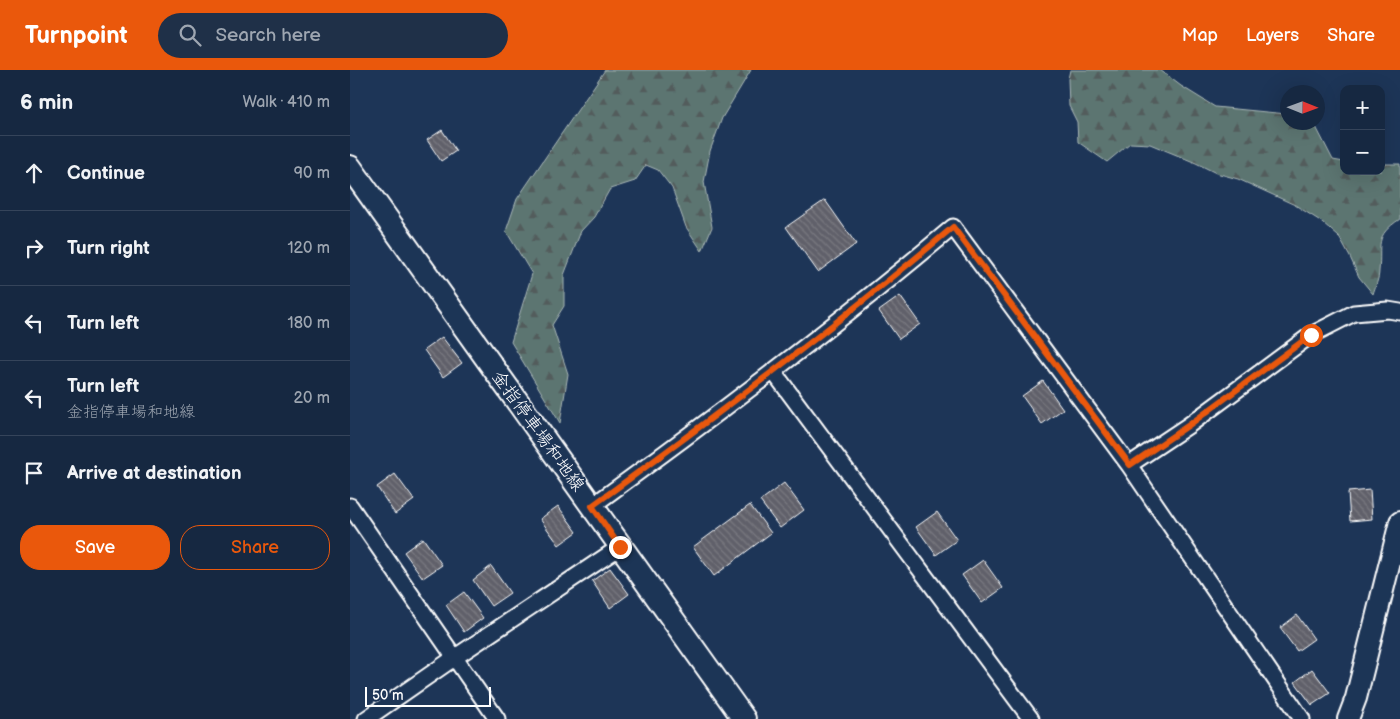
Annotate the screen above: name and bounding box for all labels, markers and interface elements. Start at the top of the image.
search box [158,13,508,58]
text: Turnpoint [25,21,128,50]
icon: search [176,21,204,49]
text: Search here [216,24,321,47]
text: Map [1182,25,1218,46]
text: Layers [1246,25,1299,46]
text: Share [1327,25,1375,46]
north arrow [1280,85,1325,130]
map controls [1340,85,1385,175]
button: + [1340,85,1385,130]
text: 6 min [20,90,73,115]
text: Walk · 410 m [243,93,330,112]
button: − [1340,130,1385,175]
icon: ahead [20,159,48,187]
text: Continue [67,162,145,185]
text: 90 m [294,164,330,183]
icon: right [20,234,48,262]
text: Turn right [67,237,150,260]
text: 120 m [287,239,330,258]
icon: left [20,309,48,337]
text: Turn left [67,312,139,335]
text: 180 m [288,314,330,333]
route start [1300,324,1323,347]
street label: 金指停車場和地線 [487,367,589,495]
text: Turn left [67,375,139,398]
icon: left [20,384,48,412]
text: 20 m [294,389,330,408]
text: 金指停車場和地線 [67,403,195,422]
icon: arrive [20,459,48,487]
text: Arrive at destination [67,462,242,485]
button: Save [20,525,170,570]
button: Share [180,525,330,570]
route end [609,536,632,559]
scale bar [365,684,491,707]
text: 50 m [372,687,404,704]

